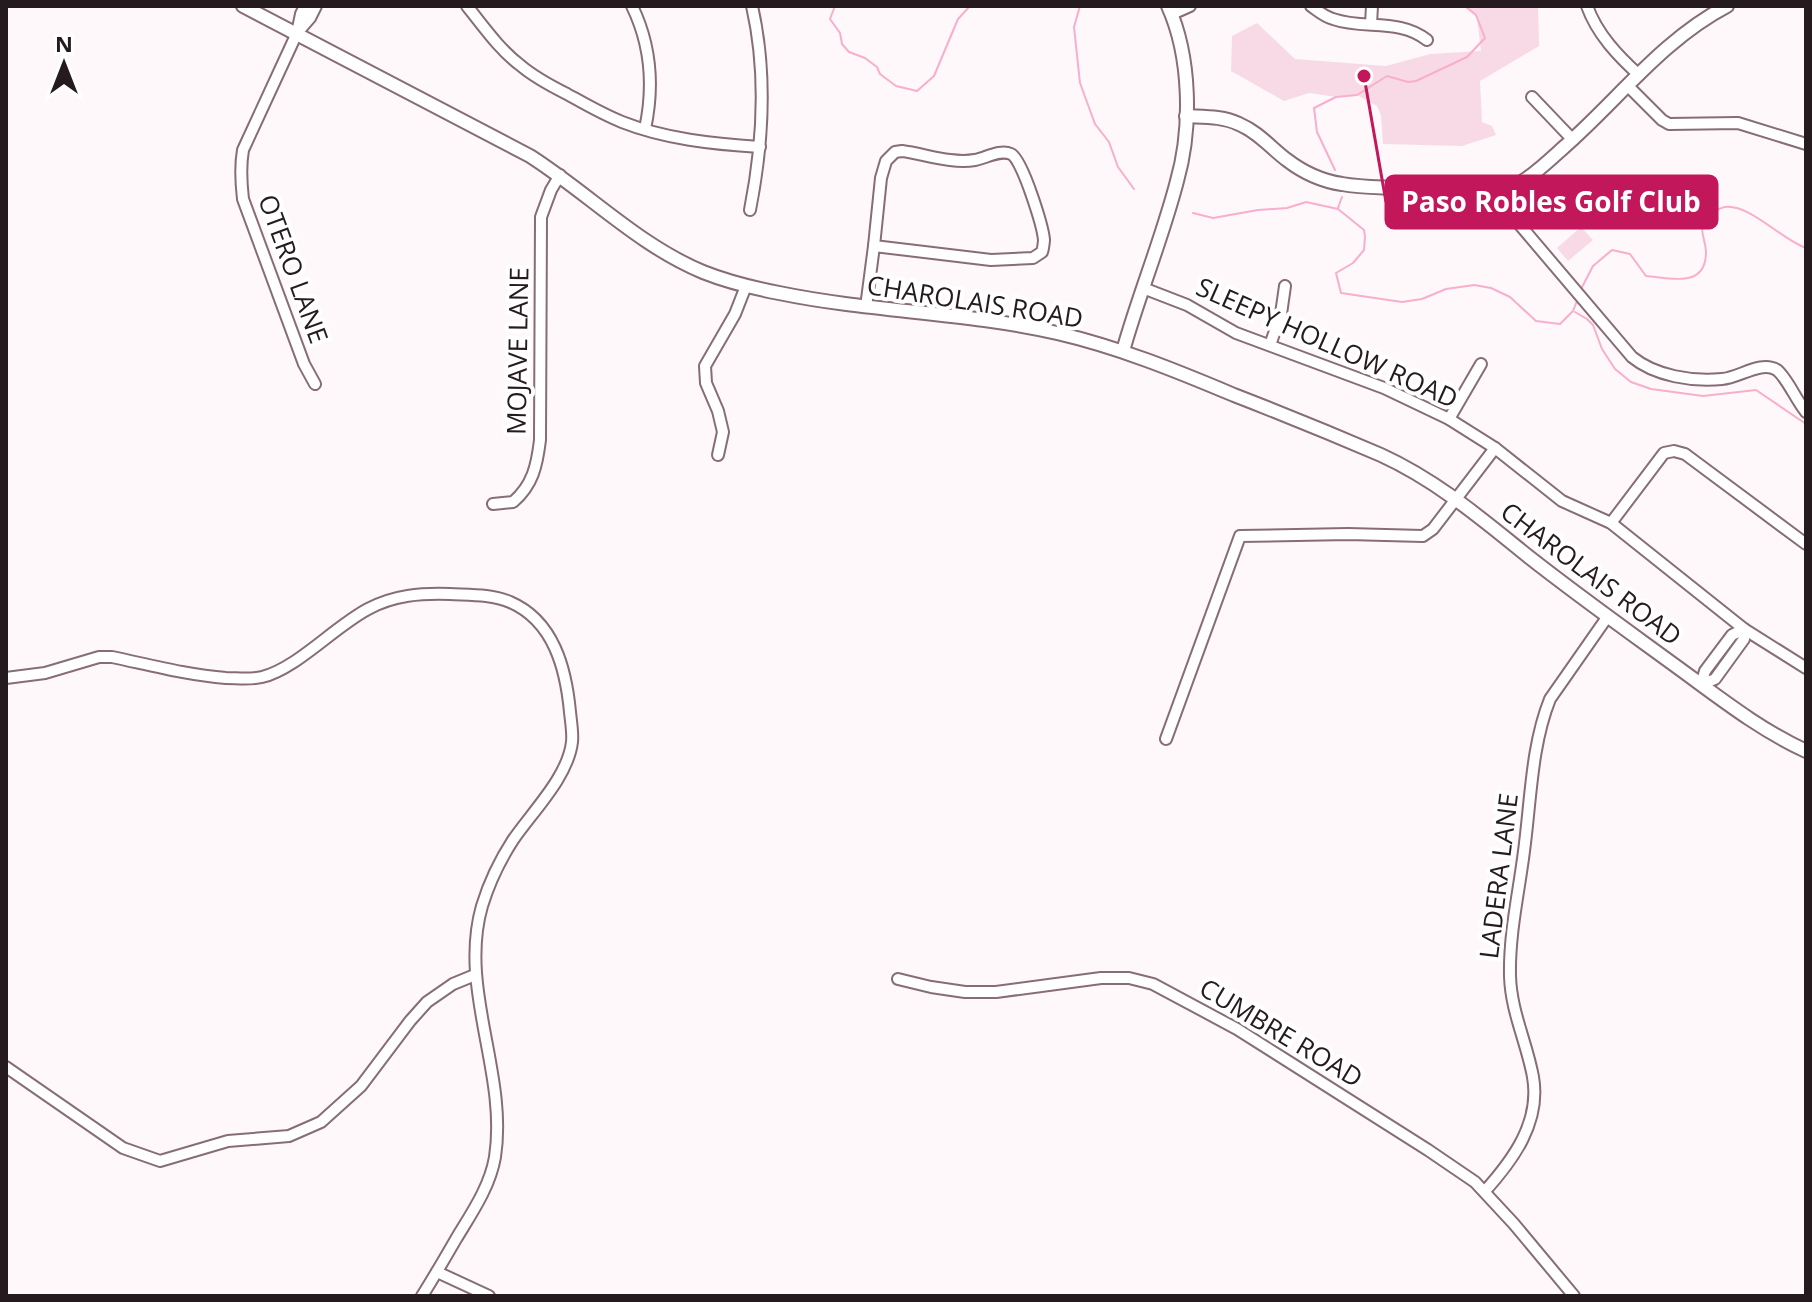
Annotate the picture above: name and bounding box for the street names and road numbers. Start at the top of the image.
street label: OTERO LANE [250,189,338,348]
street label: CHAROLAIS ROAD [865,266,1086,336]
street label: MOJAVE LANE [498,267,536,435]
street label: SLEEPY HOLLOW ROAD [1191,268,1464,416]
street label: CHAROLAIS ROAD [1494,493,1690,653]
street label: LADERA LANE [1470,791,1526,961]
street label: CUMBRE ROAD [1193,969,1370,1095]

